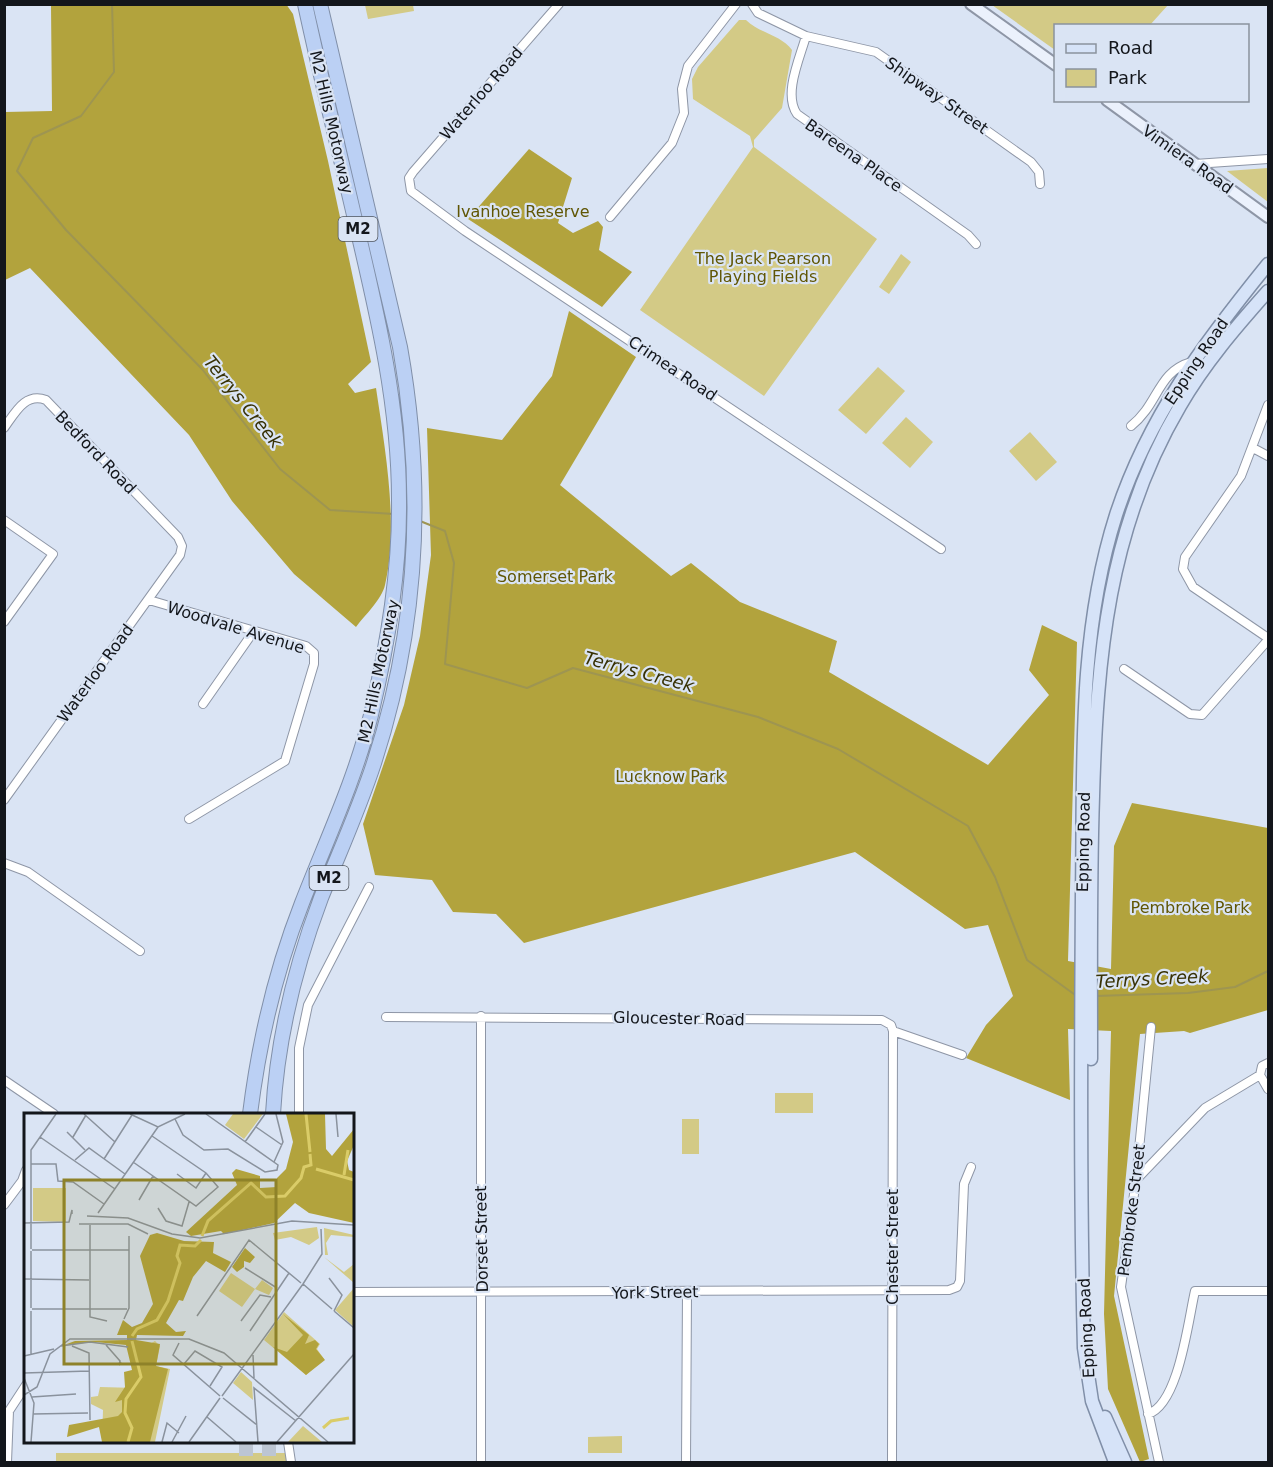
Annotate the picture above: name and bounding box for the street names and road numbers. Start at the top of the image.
street label: Waterloo Road [436,43,527,144]
street label: M2 Hills Motorway [306,49,357,196]
street label: Shipway Street [882,53,992,138]
street label: Bareena Place [801,115,906,196]
street label: Vimiera Road [1139,121,1237,198]
road number: M2 [338,217,378,241]
street label: Epping Road [1160,314,1232,408]
street label: Crimea Road [625,332,721,405]
street label: Bedford Road [51,407,140,498]
street label: Woodvale Avenue [165,598,307,657]
street label: M2 Hills Motorway [354,598,403,745]
street label: Waterloo Road [53,621,137,726]
street label: Epping Road [1073,792,1094,892]
road number: M2 [310,866,348,890]
street label: Gloucester Road [613,1008,745,1029]
street label: Pembroke Street [1114,1143,1149,1277]
street label: Dorset Street [471,1185,492,1293]
street label: Chester Street [883,1189,902,1305]
street label: Epping Road [1074,1277,1099,1379]
street label: York Street [610,1282,699,1303]

